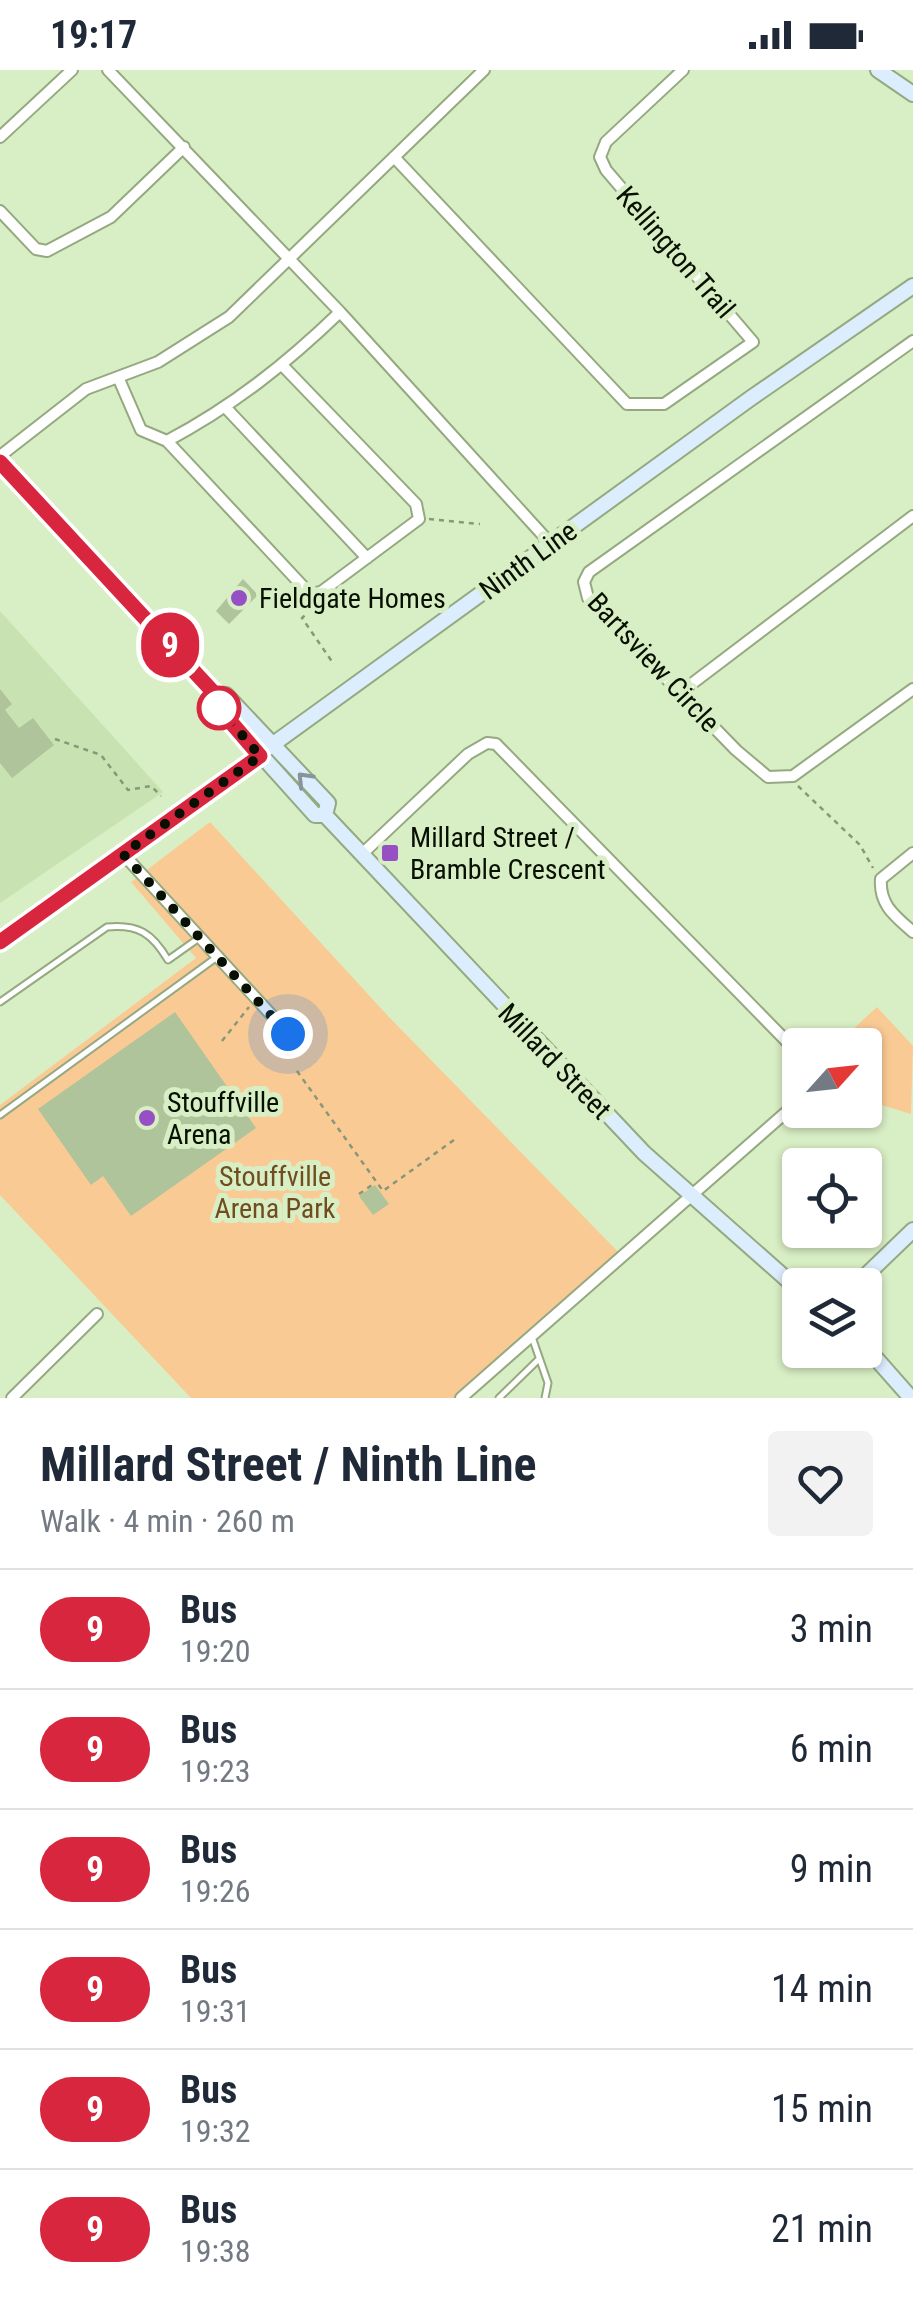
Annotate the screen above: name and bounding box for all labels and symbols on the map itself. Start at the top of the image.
street label: Kellington Trail [609,180,742,325]
street label: Ninth Line [473,514,583,607]
place label: Fieldgate Homes [259,582,446,615]
street label: Bartsview Circle [581,586,726,739]
marker: Fieldgate Homes [228,587,250,609]
line badge: 9 [138,612,202,678]
unlabelled marker [198,687,240,729]
one-way arrow [298,772,316,790]
place label: Millard Street / Bramble Crescent [410,821,606,886]
marker: Millard Street / Bramble Crescent [379,842,401,864]
street label: Millard Street [491,997,618,1126]
your location [263,1009,313,1059]
north arrow [782,1028,882,1128]
place label: Stouffville Arena [167,1086,279,1151]
marker: Stouffville Arena [136,1107,158,1129]
park label: Stouffville Arena Park [215,1160,336,1225]

